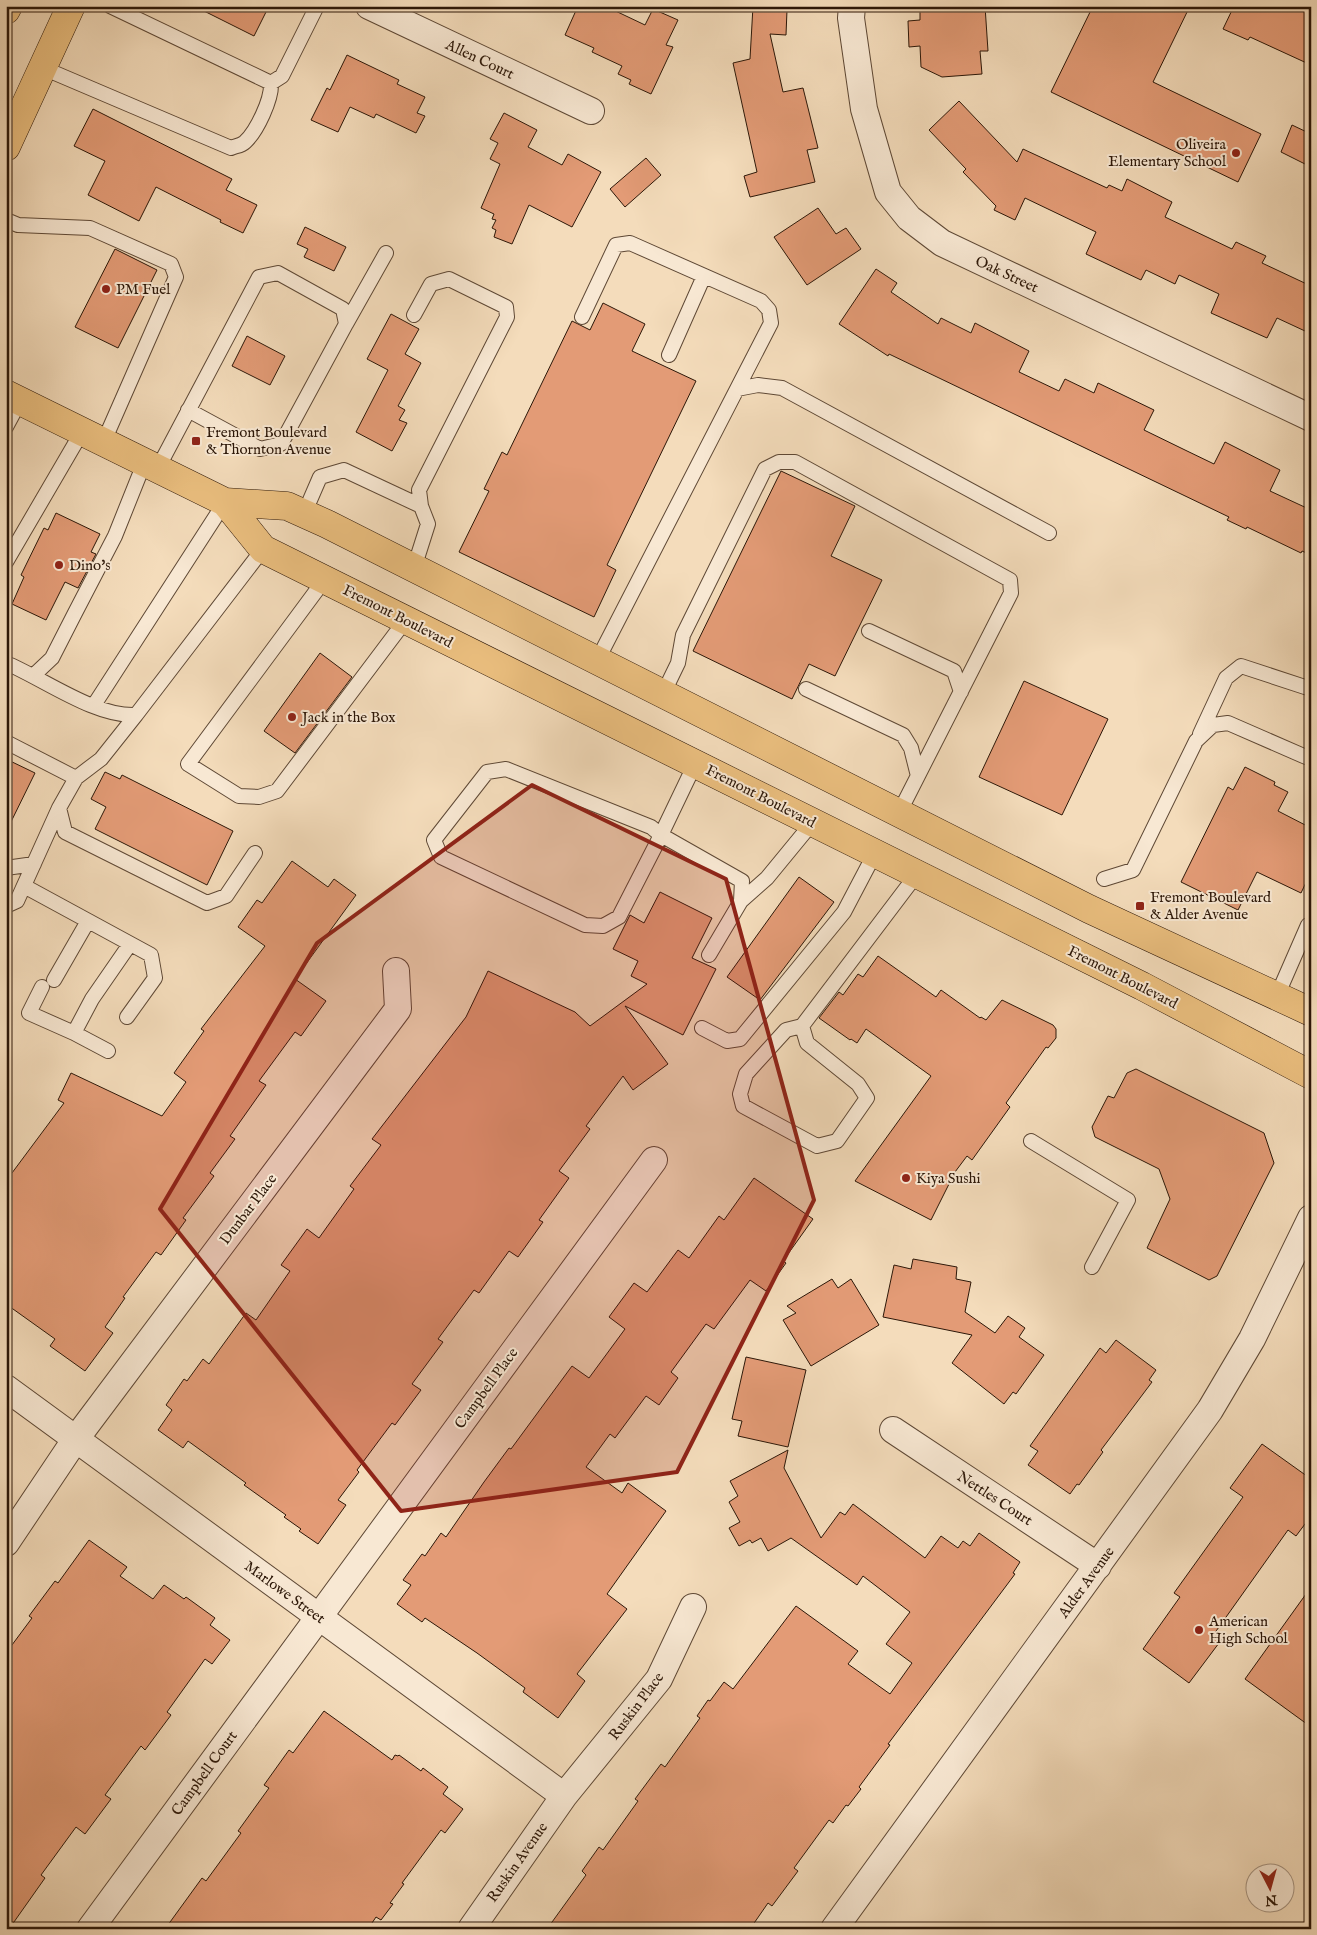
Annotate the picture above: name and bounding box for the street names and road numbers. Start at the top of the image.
street label: Allen Court [442,35,517,84]
street label: Oak Street [972,252,1041,297]
street label: Fremont Boulevard [340,581,457,653]
street label: Fremont Boulevard [703,761,820,833]
street label: Fremont Boulevard [1065,942,1182,1014]
street label: Dunbar Place [216,1170,281,1248]
street label: Campbell Place [451,1344,522,1433]
street label: Nettles Court [953,1467,1036,1530]
street label: Alder Avenue [1054,1543,1119,1623]
street label: Marlowe Street [241,1557,329,1628]
street label: Ruskin Place [605,1668,668,1744]
street label: Campbell Court [167,1727,242,1820]
street label: Ruskin Avenue [483,1818,552,1906]

